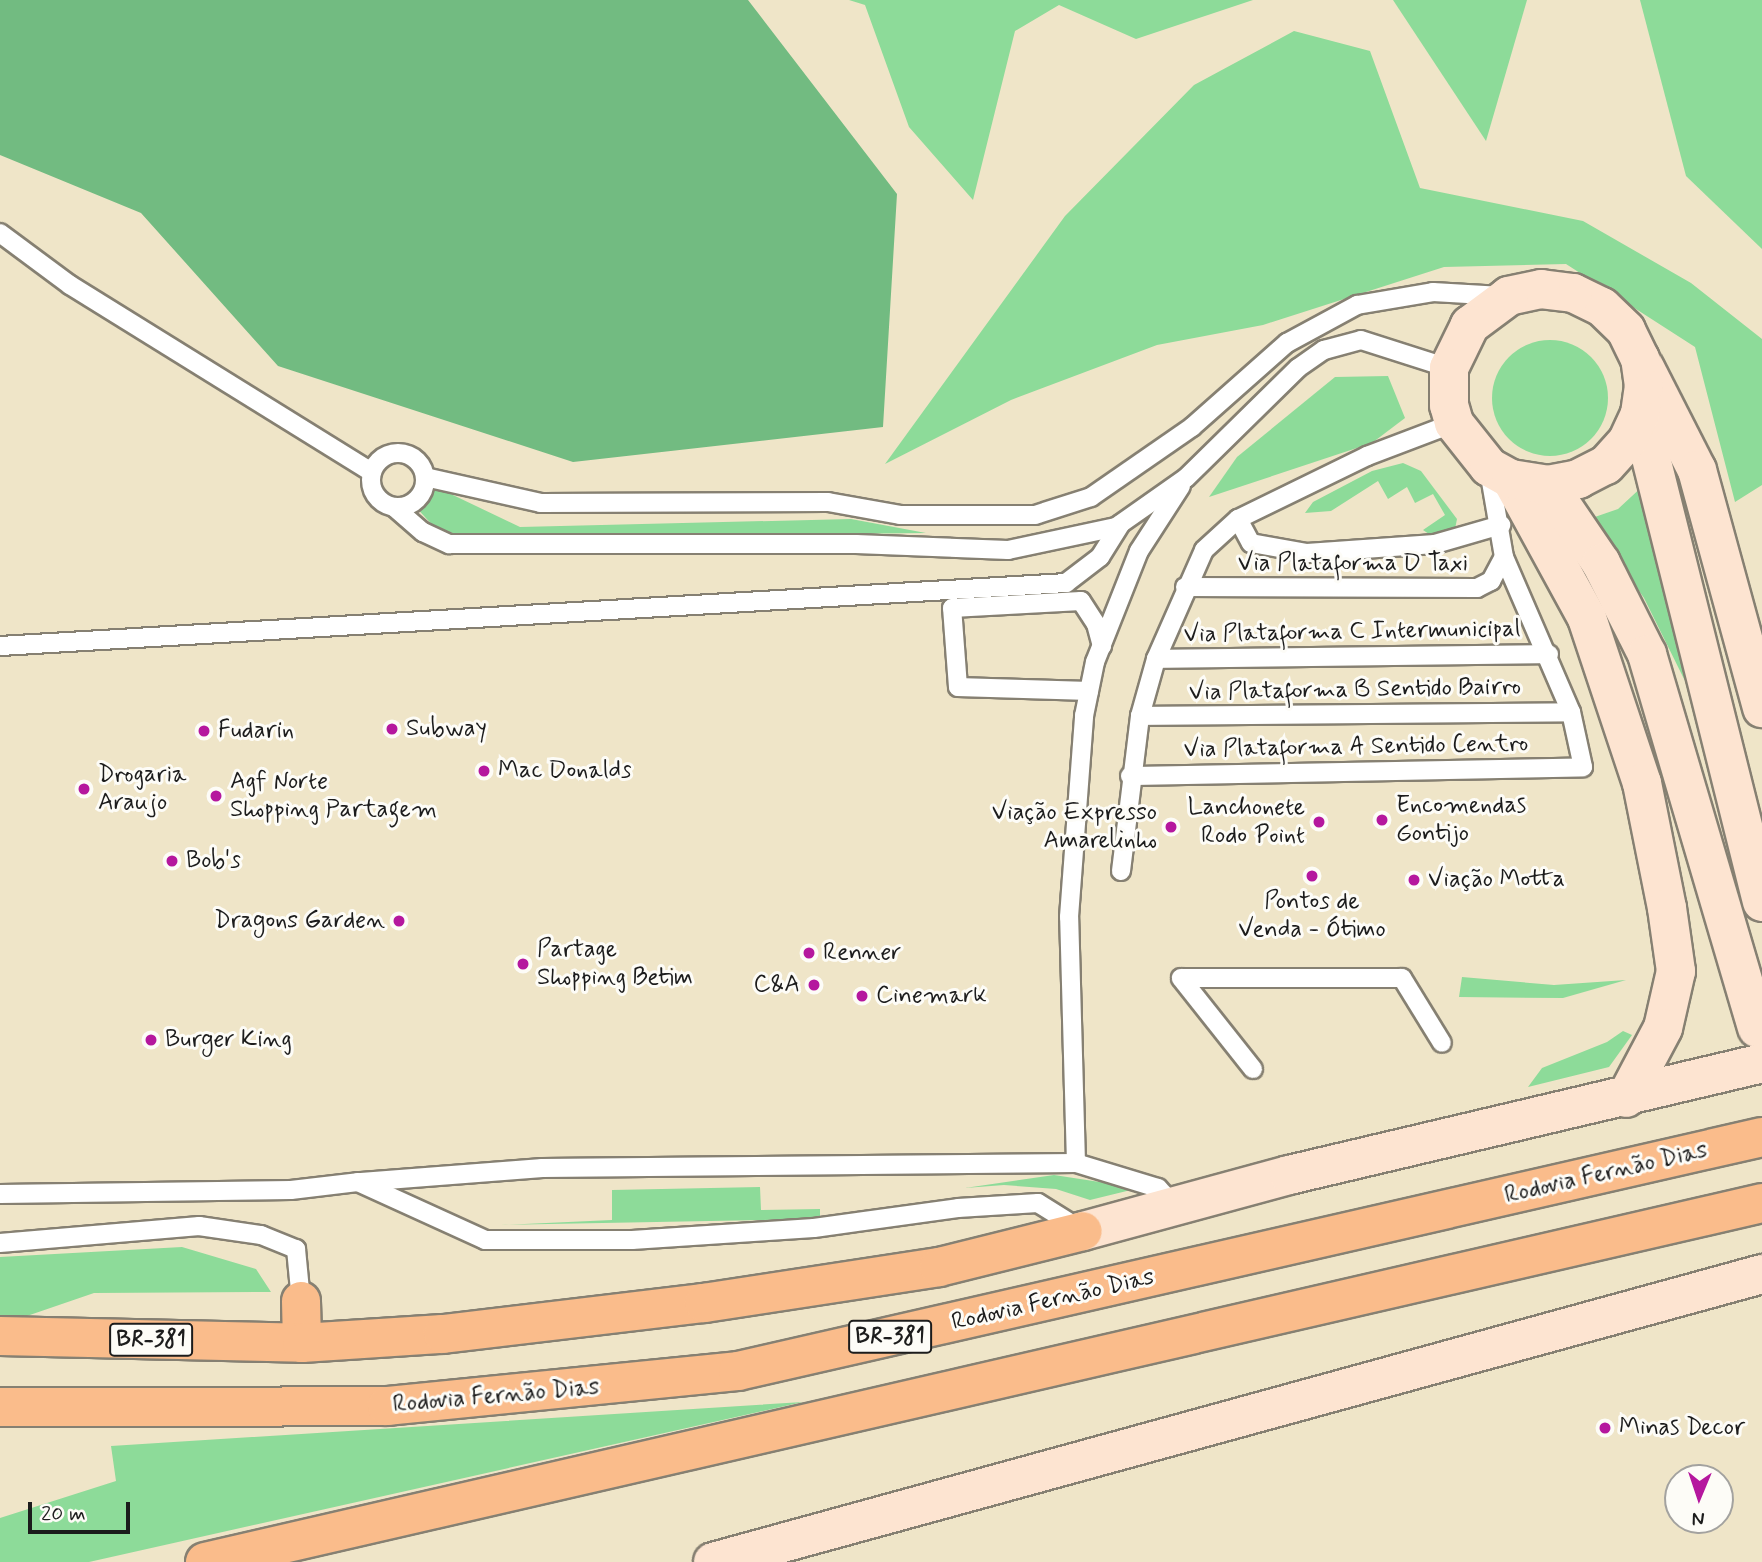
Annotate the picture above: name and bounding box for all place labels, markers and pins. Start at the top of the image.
place label: Subway [406,715,487,743]
place label: Fudarin [218,717,294,745]
marker: Subway [384,721,400,737]
marker: Fudarin [196,723,212,739]
place label: Mac Donalds [498,757,627,785]
place label: Drogaria Araujo [98,761,186,817]
marker: Mac Donalds [476,763,492,779]
place label: Agf Norte Shopping Partagem [230,768,429,824]
marker: Drogaria Araujo [76,781,92,797]
marker: Agf Norte Shopping Partagem [208,788,224,804]
place label: Encomendas Gontijo [1396,792,1526,848]
place label: Lanchonete Rodo Point [1188,794,1305,850]
place label: Viação Expresso Amarelinho [995,799,1157,855]
marker: Encomendas Gontijo [1374,812,1390,828]
marker: Lanchonete Rodo Point [1311,814,1327,830]
marker: Viação Expresso Amarelinho [1163,819,1179,835]
place label: Bob's [186,847,241,875]
marker: Bob's [164,853,180,869]
place label: Viação Motta [1428,866,1566,894]
marker: Pontos de Venda - Ótimo [1304,868,1320,884]
marker: Viação Motta [1406,872,1422,888]
place label: Pontos de Venda - Ótimo [1238,888,1386,944]
place label: Dragons Garden [223,907,385,935]
marker: Dragons Garden [391,913,407,929]
place label: Partage Shopping Betim [537,936,693,992]
place label: Renner [823,939,901,967]
marker: Renner [801,945,817,961]
marker: Partage Shopping Betim [515,956,531,972]
place label: C&A [753,971,800,999]
marker: C&A [806,977,822,993]
place label: Cinemark [876,982,987,1010]
marker: Cinemark [854,988,870,1004]
place label: Burger King [165,1026,289,1054]
marker: Burger King [143,1032,159,1048]
place label: Minas Decor [1619,1414,1745,1442]
marker: Minas Decor [1597,1420,1613,1436]

